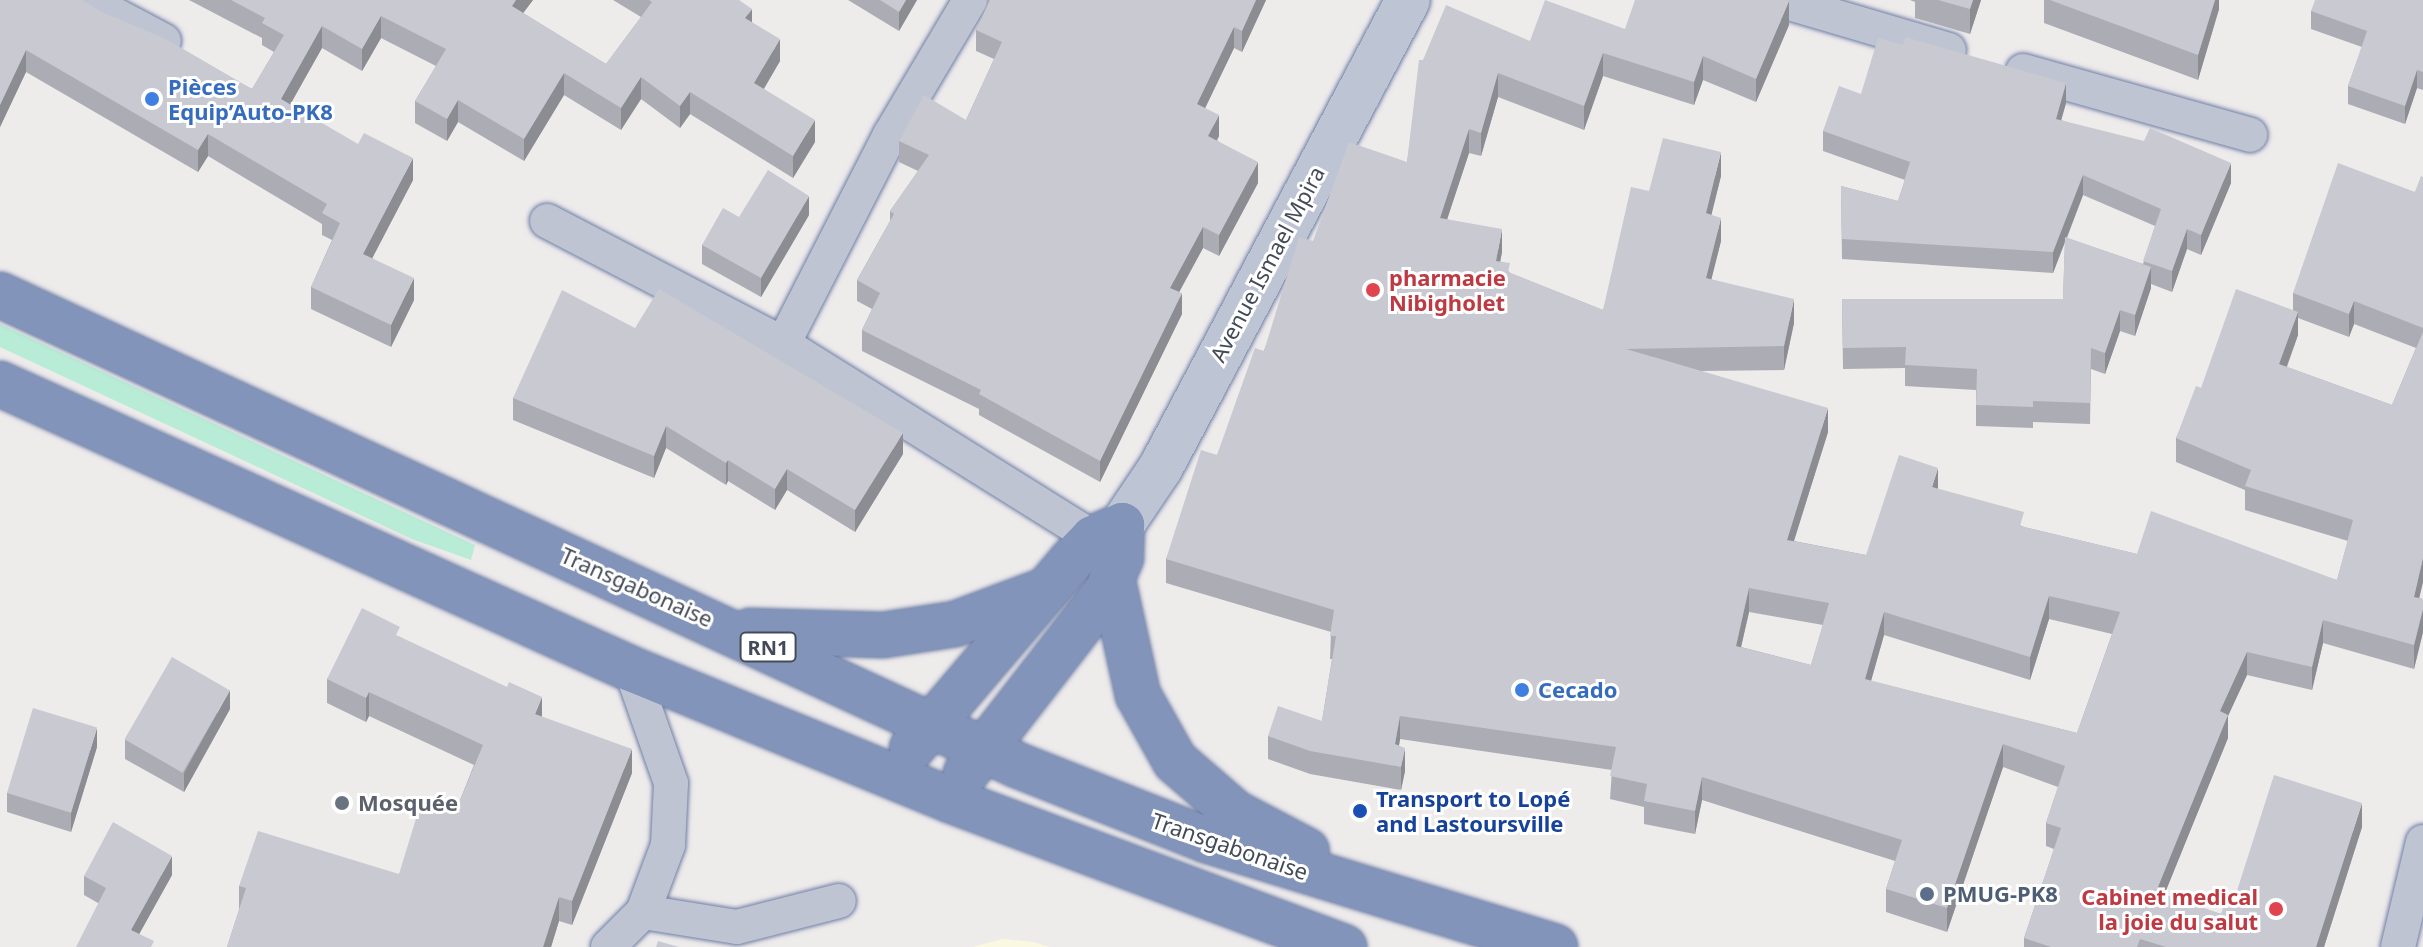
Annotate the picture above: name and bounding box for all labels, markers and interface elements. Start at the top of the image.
place label: Pièces Equip’Auto-PK8 [168,73,333,124]
marker: Pièces Equip’Auto-PK8 [143,90,161,108]
street label: Avenue Ismael Mpira [1204,162,1330,366]
place label: pharmacie Nibigholet [1389,264,1506,316]
marker: pharmacie Nibigholet [1364,281,1382,299]
street label: Transgabonaise [557,542,717,632]
road number: RN1 [738,631,798,663]
place label: Cecado [1538,677,1617,703]
marker: Cecado [1513,681,1531,699]
place label: Transport to Lopé and Lastoursville [1376,785,1570,836]
place label: Mosquée [358,790,458,816]
marker: Mosquée [333,794,351,812]
marker: Transport to Lopé and Lastoursville [1351,802,1369,820]
street label: Transgabonaise [1148,807,1312,885]
place label: PMUG-PK8 [1943,881,2058,907]
place label: Cabinet medical la joie du salut [2081,883,2258,934]
marker: PMUG-PK8 [1918,885,1936,903]
marker: Cabinet medical la joie du salut [2265,898,2287,920]

